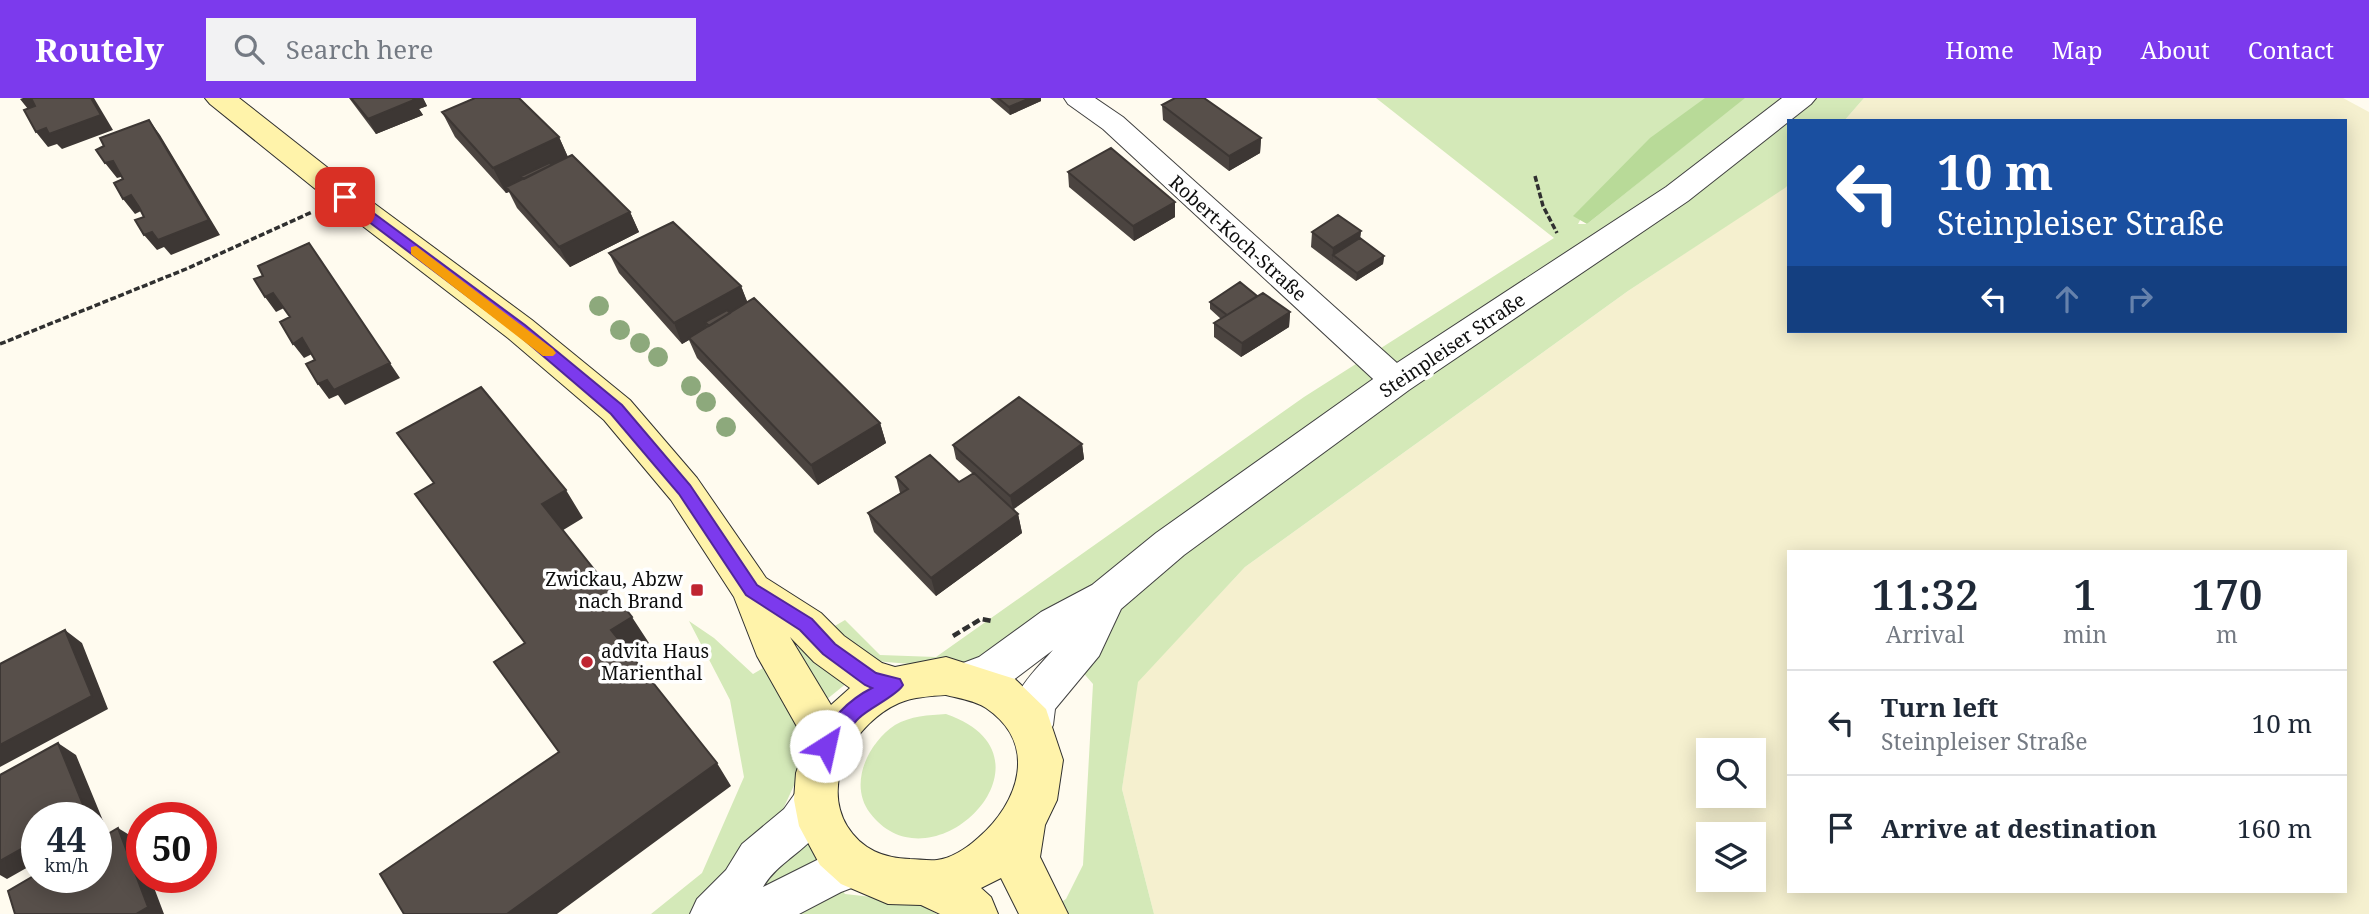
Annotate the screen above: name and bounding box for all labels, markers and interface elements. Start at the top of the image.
search box [206,18,696,81]
text: Routely [35,27,164,72]
icon: search [230,30,268,68]
text: Search here [286,31,433,67]
text: Home [1945,33,2014,66]
text: Map [2052,33,2103,66]
text: About [2141,33,2210,66]
text: Contact [2248,33,2334,66]
text: 10 m [1937,138,2053,204]
icon: left [1822,147,1913,238]
pin [315,167,375,227]
street label: Robert-Koch-Straße [1164,169,1312,307]
icon: arrive [326,178,364,216]
text: Steinpleiser Straße [1937,201,2225,244]
icon: left [1975,280,2013,318]
icon: ahead [2048,280,2086,318]
icon: right [2121,280,2159,318]
street label: Steinpleiser Straße [1374,286,1530,404]
text: 11:32 [1872,565,1979,622]
text: 1 [2073,565,2097,622]
text: 170 [2192,565,2262,622]
place label: Zwickau, Abzw nach Brand [545,566,684,614]
marker: Zwickau, Abzw nach Brand [689,582,705,598]
text: Arrival [1886,618,1964,650]
text: min [2063,618,2107,650]
text: m [2216,618,2238,650]
place label: advita Haus Marienthal [601,638,709,686]
marker: advita Haus Marienthal [579,654,595,670]
text: Turn left [1881,689,1998,725]
icon: left [1822,704,1860,742]
text: 10 m [2252,705,2312,741]
position arrow [789,709,863,783]
text: Steinpleiser Straße [1881,725,2088,757]
map controls [1696,738,1766,892]
button: search [1696,738,1766,808]
speed limit sign: 50 [126,802,217,893]
icon: arrive [1822,809,1860,847]
text: Arrive at destination [1881,810,2157,846]
text: 160 m [2237,810,2312,846]
text: 44 [47,815,86,862]
button: layers [1696,822,1766,892]
text: km/h [44,853,89,877]

